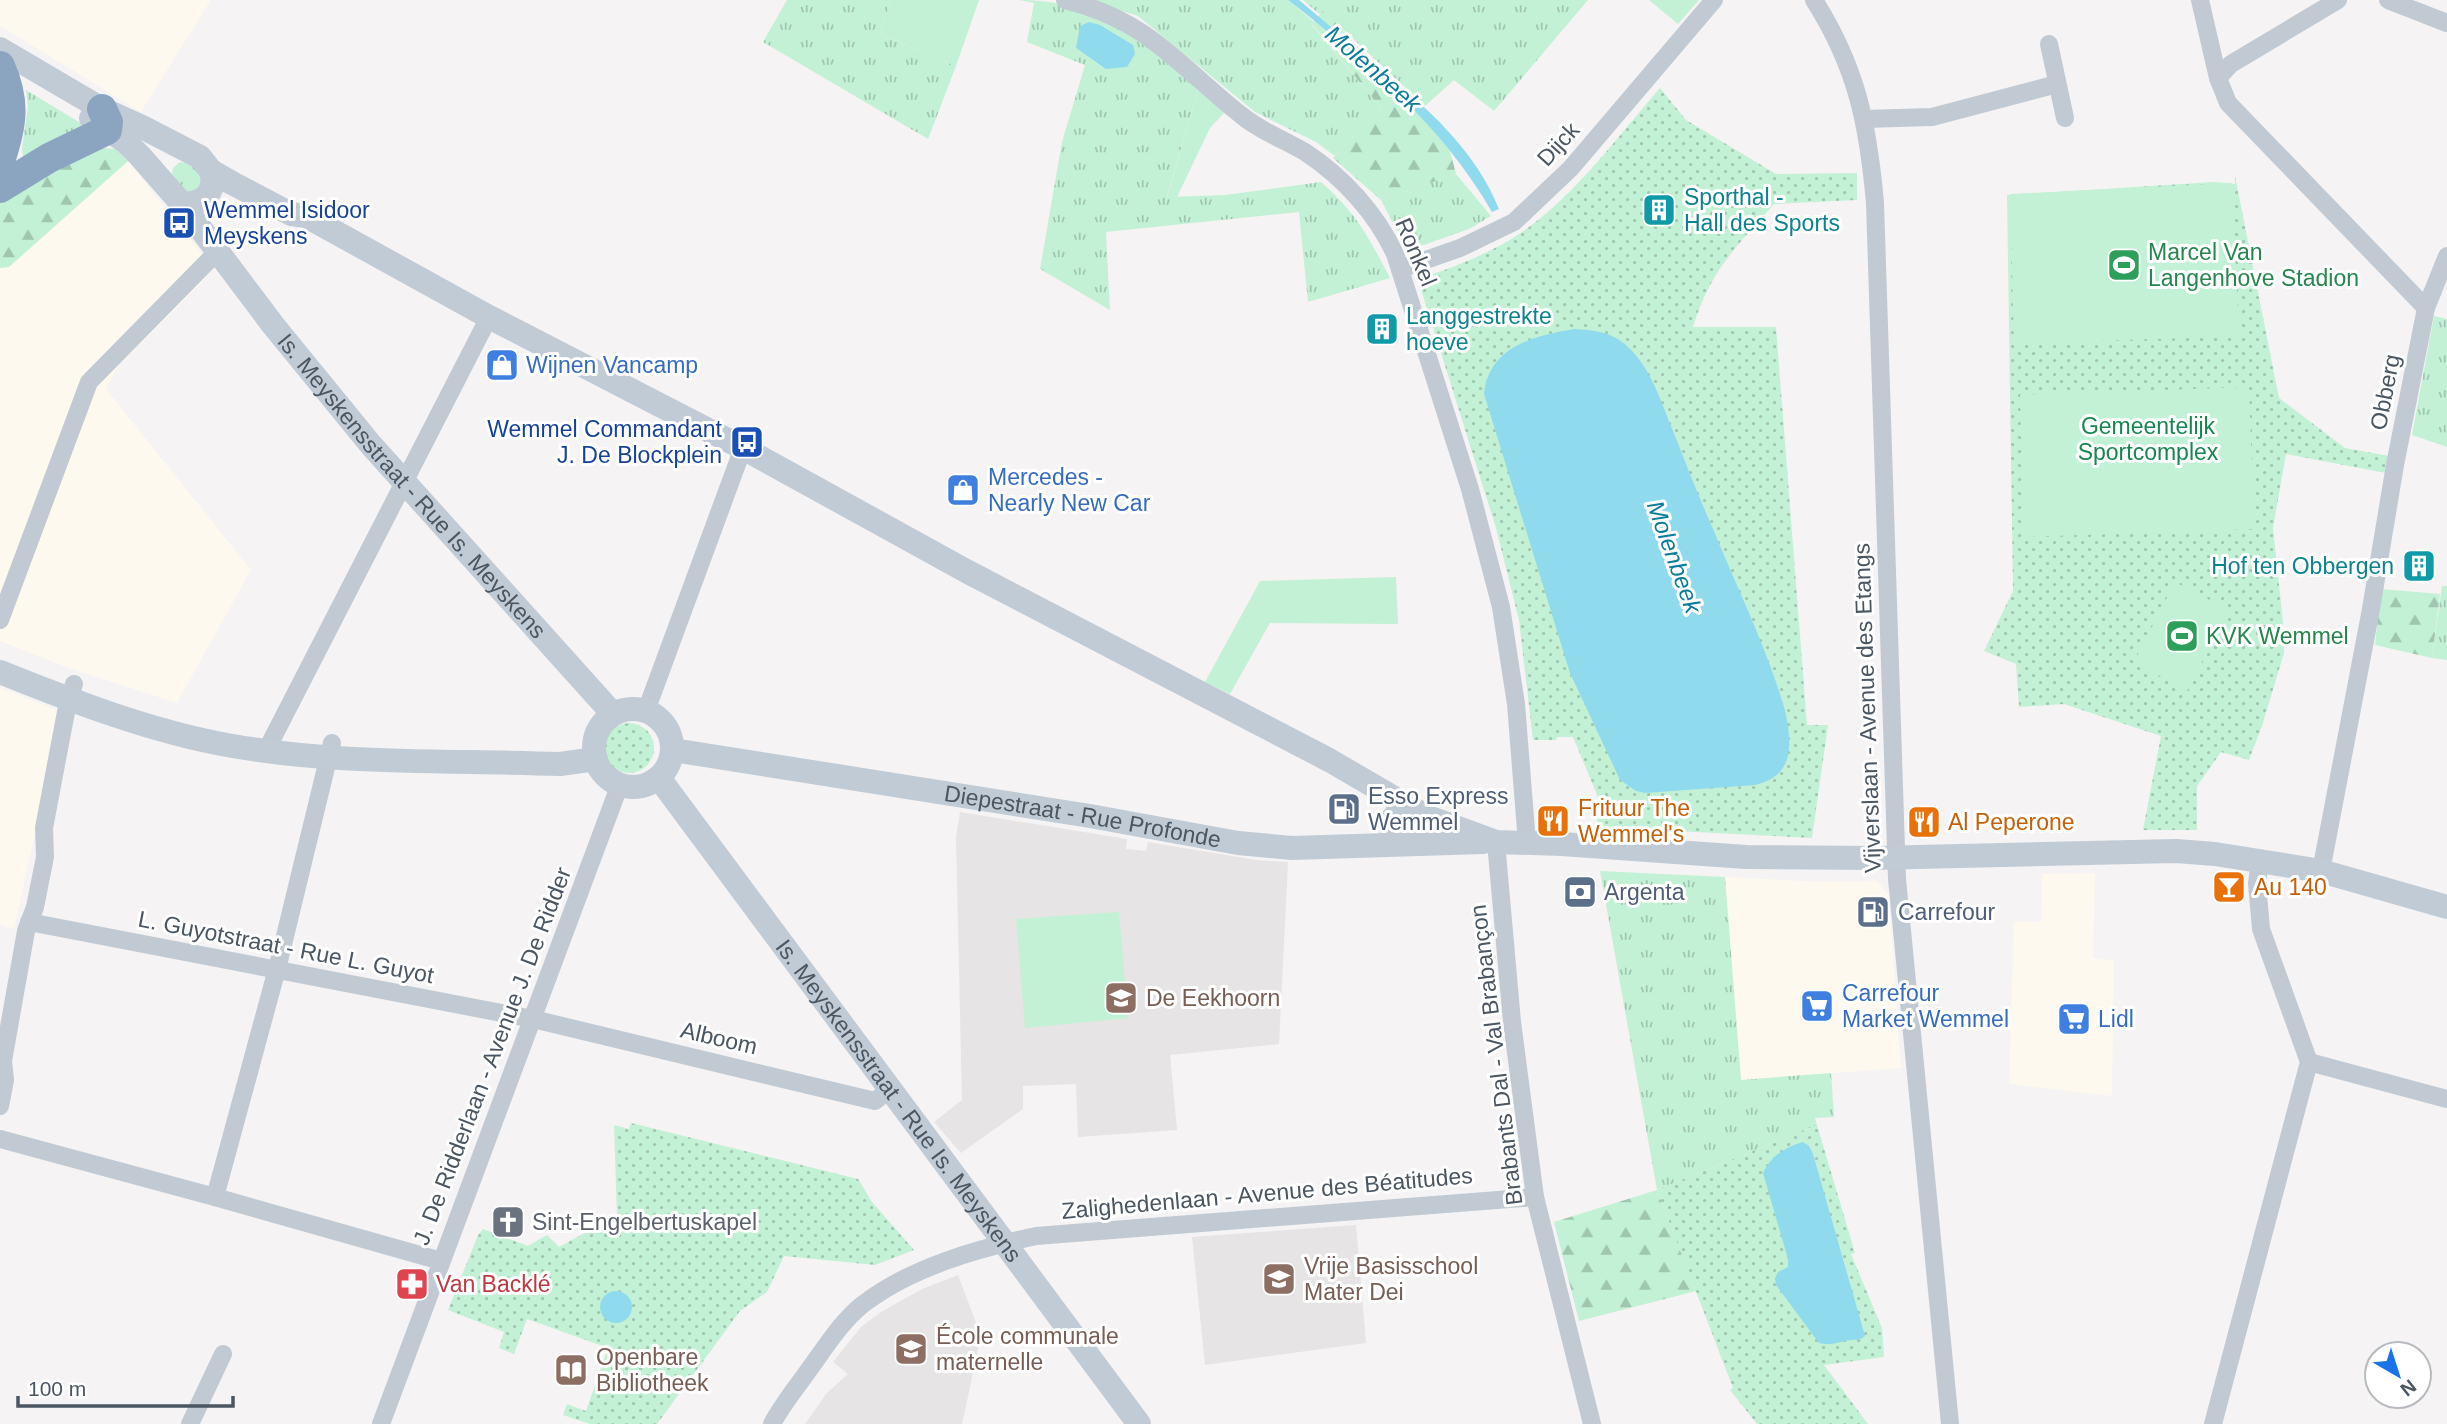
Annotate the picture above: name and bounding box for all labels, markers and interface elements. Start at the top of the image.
water label: Molenbeek [1320,20,1428,119]
street label: Dijck [1532,116,1585,171]
place label: Sporthal - Hall des Sports [1684,184,1840,236]
building icon: Sporthal - Hall des Sports [1640,191,1678,229]
place label: Wemmel Isidoor Meyskens [204,197,370,249]
bus stop icon: Wemmel Isidoor Meyskens [160,204,198,242]
street label: Ronkel [1390,214,1442,290]
place label: Marcel Van Langenhove Stadion [2148,239,2359,291]
sports icon: Marcel Van Langenhove Stadion [2105,246,2143,284]
place label: Langgestrekte hoeve [1406,303,1552,355]
building icon: Langgestrekte hoeve [1363,310,1401,348]
street label: Is. Meyskensstraat - Rue Is. Meyskens [272,328,551,643]
shop icon: Wijnen Vancamp [483,346,521,384]
place label: Wijnen Vancamp [526,352,698,378]
street label: Obberg [2365,352,2405,432]
park label: Gemeentelijk Sportcomplex [2078,413,2219,465]
place label: Wemmel Commandant J. De Blockplein [487,416,723,468]
bus stop icon: Wemmel Commandant J. De Blockplein [728,423,766,461]
place label: Mercedes - Nearly New Car [988,464,1151,516]
shop icon: Mercedes - Nearly New Car [944,471,982,509]
water label: Molenbeek [1642,497,1708,618]
street label: Vijverslaan - Avenue des Etangs [1848,542,1886,874]
building icon: Hof ten Obbergen [2400,547,2438,585]
place label: Hof ten Obbergen [2211,553,2394,579]
sports icon: KVK Wemmel [2163,617,2201,655]
place label: KVK Wemmel [2206,623,2349,649]
street label: Diepestraat - Rue Profonde [943,780,1223,853]
place label: Esso Express Wemmel [1368,783,1509,835]
fuel station icon: Esso Express Wemmel [1325,790,1363,828]
place label: Frituur The Wemmel's [1578,795,1690,847]
restaurant icon: Frituur The Wemmel's [1534,802,1572,840]
restaurant icon: Al Peperone [1905,803,1943,841]
place label: Al Peperone [1948,809,2075,835]
street label: J. De Ridderlaan - Avenue J. De Ridder [408,863,576,1248]
bar icon: Au 140 [2210,868,2248,906]
bank icon: Argenta [1561,873,1599,911]
place label: Au 140 [2254,874,2327,900]
place label: Argenta [1604,879,1685,905]
fuel station icon: Carrefour [1854,893,1892,931]
place label: Carrefour [1898,899,1995,925]
street label: Brabants Dal - Val Brabançon [1465,903,1527,1207]
street label: L. Guyotstraat - Rue L. Guyot [136,906,437,989]
street label: Is. Meyskensstraat - Rue Is. Meyskens [771,934,1027,1267]
school or university icon: De Eekhoorn [1102,979,1140,1017]
place label: Carrefour Market Wemmel [1842,980,2009,1032]
place label: De Eekhoorn [1146,985,1280,1011]
supermarket icon: Carrefour Market Wemmel [1798,987,1836,1025]
supermarket icon: Lidl [2055,1000,2093,1038]
place label: Lidl [2098,1006,2134,1032]
street label: Alboom [678,1017,760,1059]
street label: Zalighedenlaan - Avenue des Béatitudes [1060,1162,1474,1224]
church icon: Sint-Engelbertuskapel [489,1203,527,1241]
place label: Sint-Engelbertuskapel [532,1209,757,1235]
place label: Vrije Basisschool Mater Dei [1304,1253,1478,1305]
school or university icon: Vrije Basisschool Mater Dei [1260,1260,1298,1298]
pharmacy icon: Van Backlé [393,1265,431,1303]
place label: Van Backlé [436,1271,551,1297]
place label: École communale maternelle [936,1323,1119,1375]
school or university icon: École communale maternelle [892,1330,930,1368]
north arrow [2363,1340,2433,1410]
place label: Openbare Bibliotheek [596,1344,709,1396]
library icon: Openbare Bibliotheek [552,1351,590,1389]
scale bar [18,1364,233,1408]
text: N [2396,1375,2420,1400]
text: 100 m [28,1377,86,1400]

